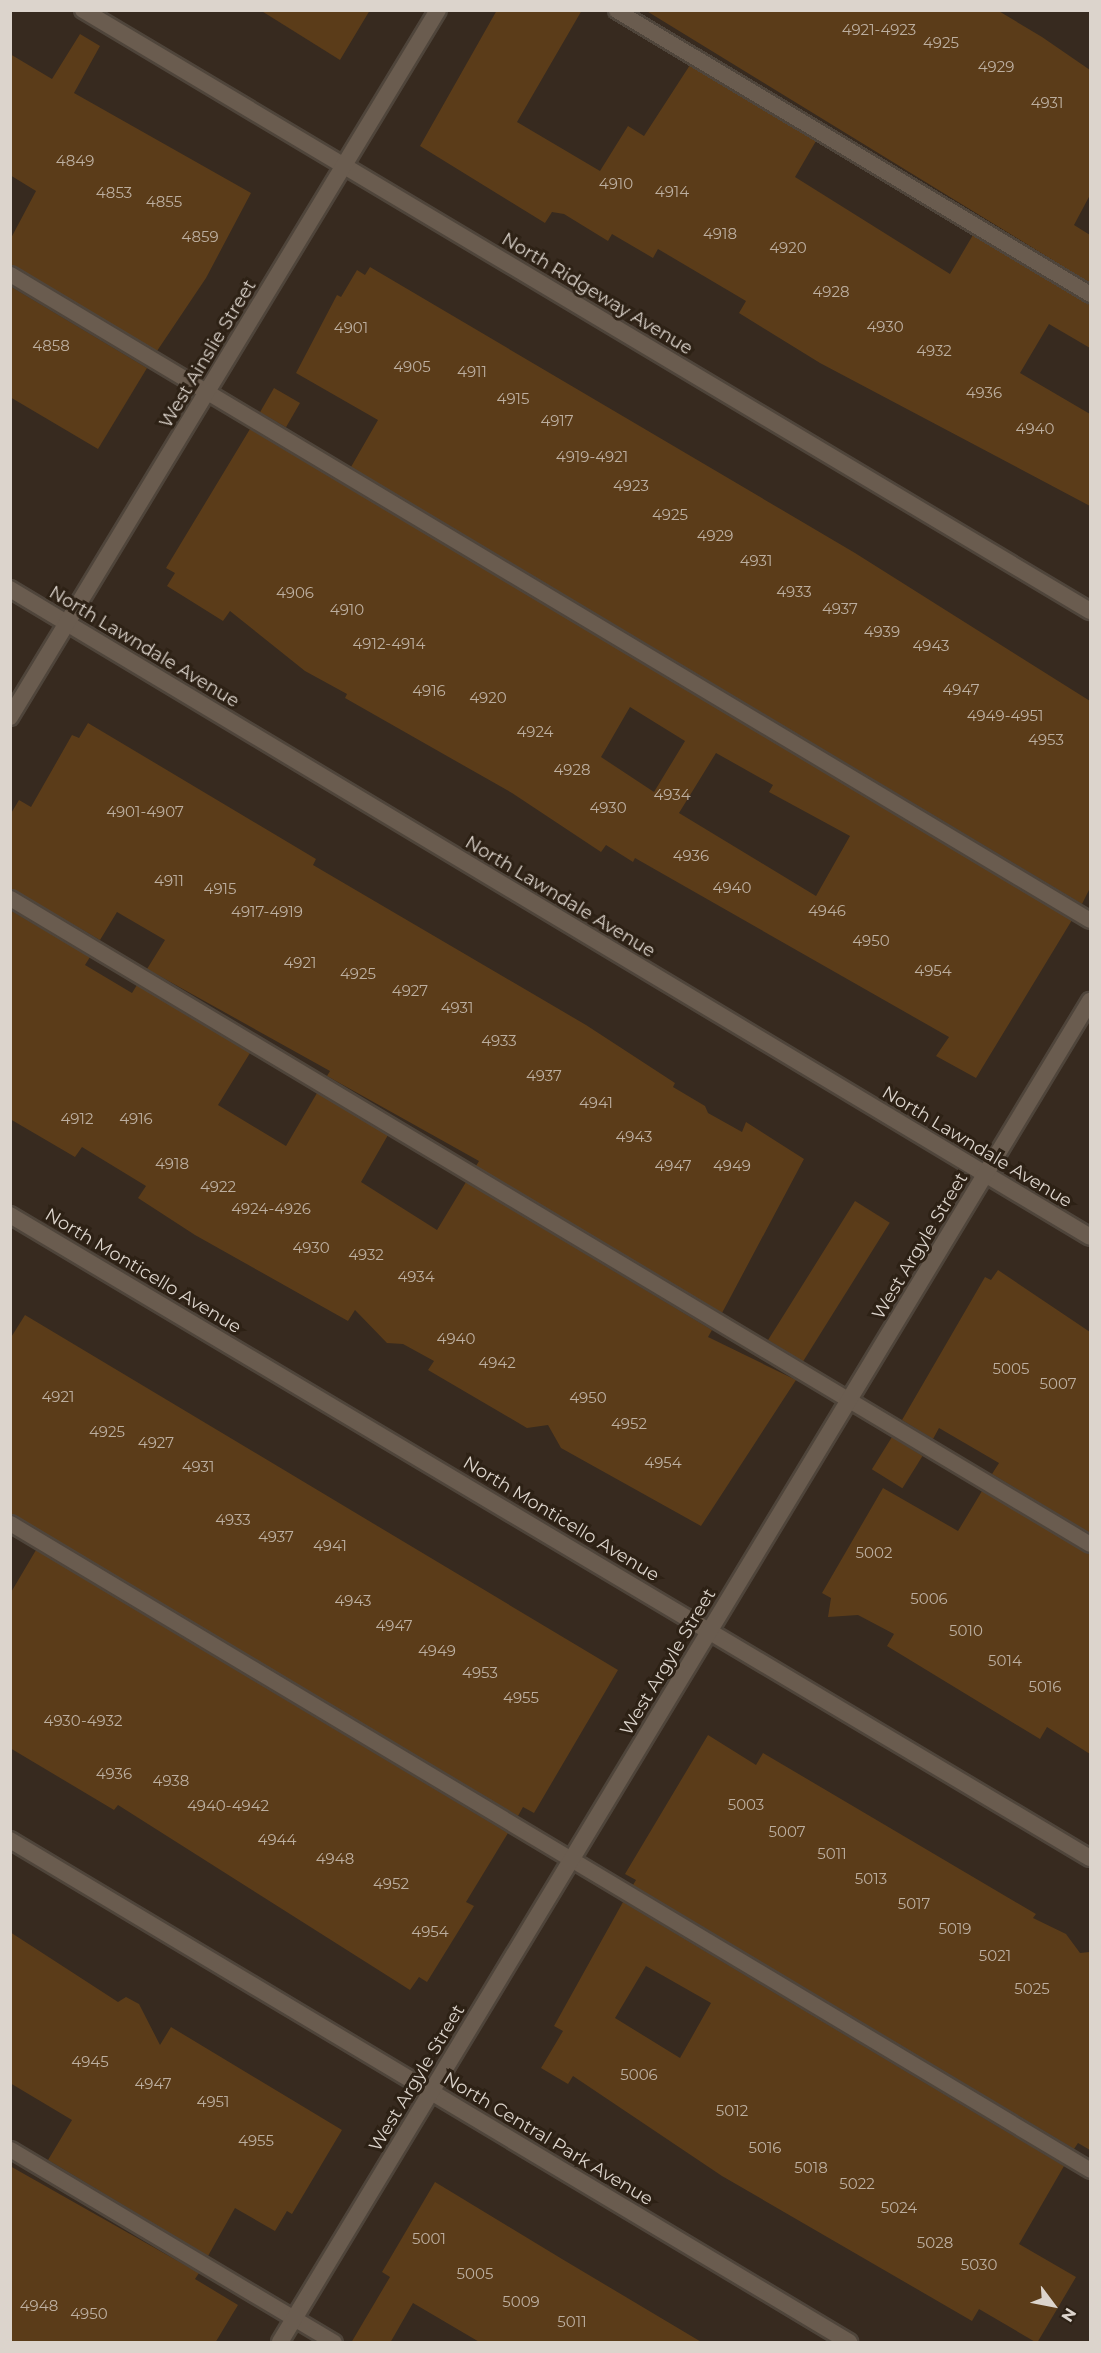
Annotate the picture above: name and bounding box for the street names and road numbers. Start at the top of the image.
street label: North Ridgeway Avenue [498,228,696,360]
street label: West Ainslie Street [155,276,261,432]
street label: North Lawndale Avenue [45,582,243,712]
street label: North Lawndale Avenue [461,832,659,962]
street label: North Lawndale Avenue [878,1082,1076,1212]
street label: West Argyle Street [868,1169,972,1323]
street label: North Monticello Avenue [41,1204,245,1338]
street label: North Monticello Avenue [459,1452,663,1586]
street label: West Argyle Street [616,1585,720,1739]
street label: West Argyle Street [365,2001,469,2155]
street label: North Central Park Avenue [439,2068,657,2210]

